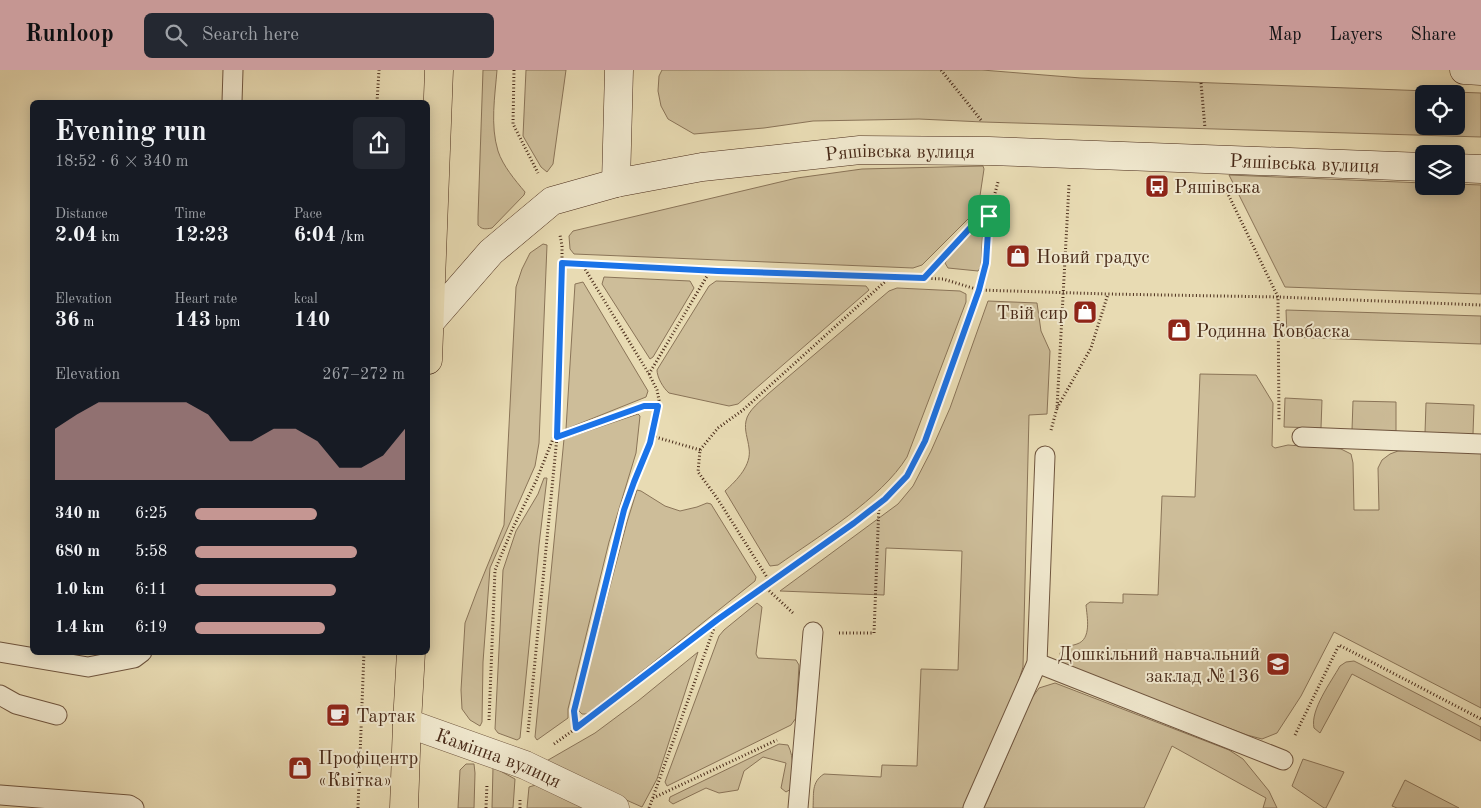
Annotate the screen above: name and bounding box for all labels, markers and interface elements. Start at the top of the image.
search box [144,13,494,58]
icon: search [162,21,190,49]
text: Runloop [25,23,114,47]
text: Search here [202,26,299,45]
text: Map [1268,26,1302,44]
text: Layers [1330,26,1382,44]
text: Share [1410,26,1456,44]
map controls [1415,85,1465,195]
button: locate [1415,85,1465,135]
button: share [353,117,405,169]
text: Evening run [55,119,207,147]
street label: Ряшівська вулиця [824,143,975,166]
button: layers [1415,145,1465,195]
street label: Ряшівська вулиця [1229,153,1380,177]
text: 18:52 · 6 × 340 m [55,154,188,170]
bus stop icon: Ряшівська [1144,173,1170,199]
place label: Ряшівська [1174,179,1261,198]
pin [968,195,1010,237]
icon: arrive [975,202,1003,230]
text: Distance [55,207,108,221]
text: Time [174,207,206,221]
text: Pace [294,207,322,221]
text: 2.04 [55,225,97,246]
text: 12:23 [174,225,229,246]
text: 6:04 [294,225,336,246]
text: km [97,230,120,244]
text: /km [336,230,365,244]
shop icon: Новий градус [1005,243,1031,269]
place label: Новий градус [1036,249,1150,268]
text: Elevation [55,292,112,306]
text: Heart rate [174,292,237,306]
text: kcal [294,292,318,306]
shop icon: Твій сир [1072,299,1098,325]
place label: Твій сир [996,305,1068,324]
text: 36 [55,310,79,331]
text: 143 [174,310,211,331]
text: 140 [294,310,330,331]
text: m [79,315,94,329]
text: bpm [211,315,240,329]
shop icon: Родинна Ковбаска [1166,317,1192,343]
place label: Родинна Ковбаска [1196,323,1351,342]
text: Elevation [55,367,120,383]
text: 267–272 m [322,367,405,383]
text: 340 m [55,506,100,522]
text: 6:25 [135,506,167,522]
text: 680 m [55,544,100,560]
text: 5:58 [135,544,167,560]
text: 1.0 km [55,582,104,598]
text: 6:11 [135,582,167,598]
text: 1.4 km [55,620,104,636]
text: 6:19 [135,620,167,636]
place label: Дошкільний навчальний заклад №136 [1058,646,1260,687]
school or university icon: Дошкільний навчальний заклад №136 [1265,651,1291,677]
cafe icon: Тартак [325,702,351,728]
place label: Тартак [356,708,416,727]
street label: Камінна вулиця [433,727,564,793]
place label: Профіцентр «Квітка» [318,750,418,791]
shop icon: Профіцентр «Квітка» [287,755,313,781]

